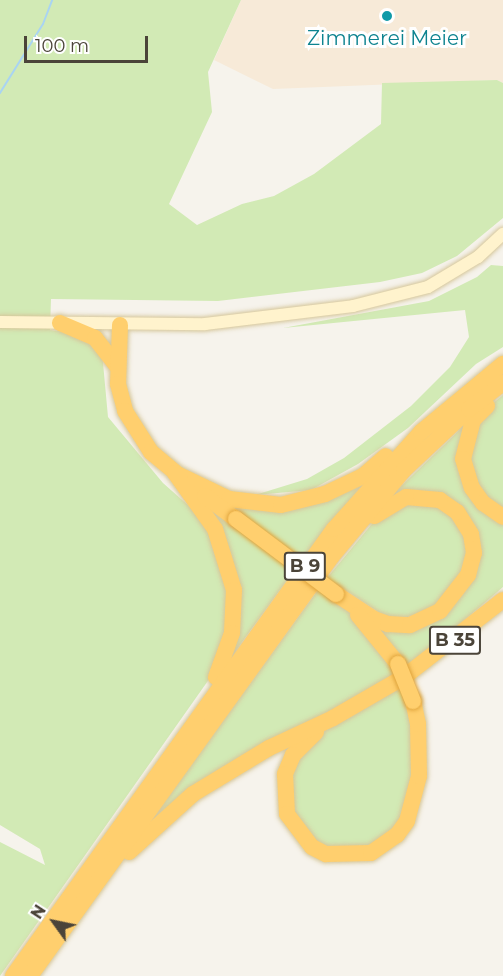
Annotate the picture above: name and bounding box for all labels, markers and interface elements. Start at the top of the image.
marker: Zimmerei Meier [380,9,394,23]
scale bar [27,24,152,62]
place label: Zimmerei Meier [307,26,467,50]
text: 100 m [35,35,89,57]
road number: B 9 [282,551,328,581]
road number: B 35 [428,625,482,655]
north arrow [24,892,84,952]
text: N [27,901,50,923]

